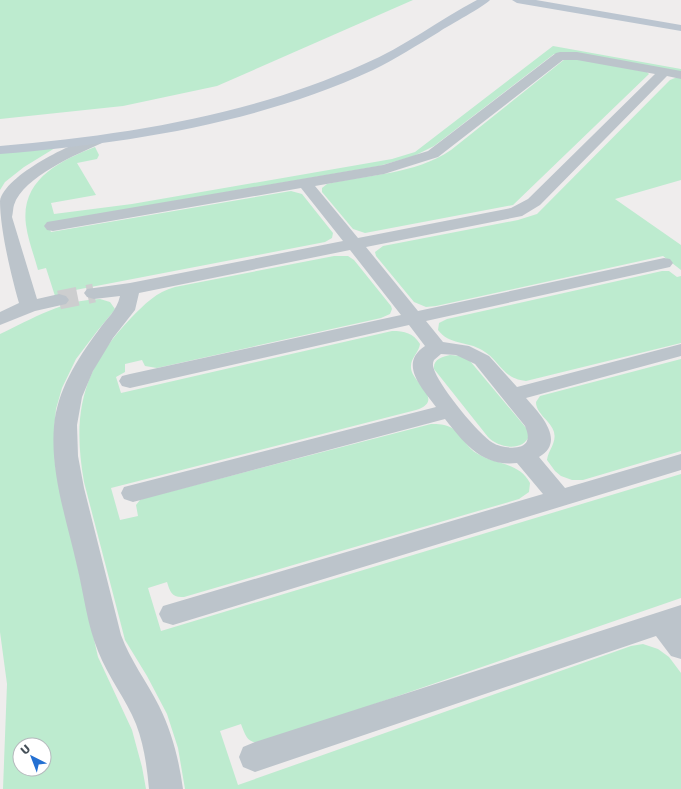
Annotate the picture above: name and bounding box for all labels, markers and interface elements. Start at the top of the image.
north arrow [12,737,52,777]
text: U [18,742,33,758]

